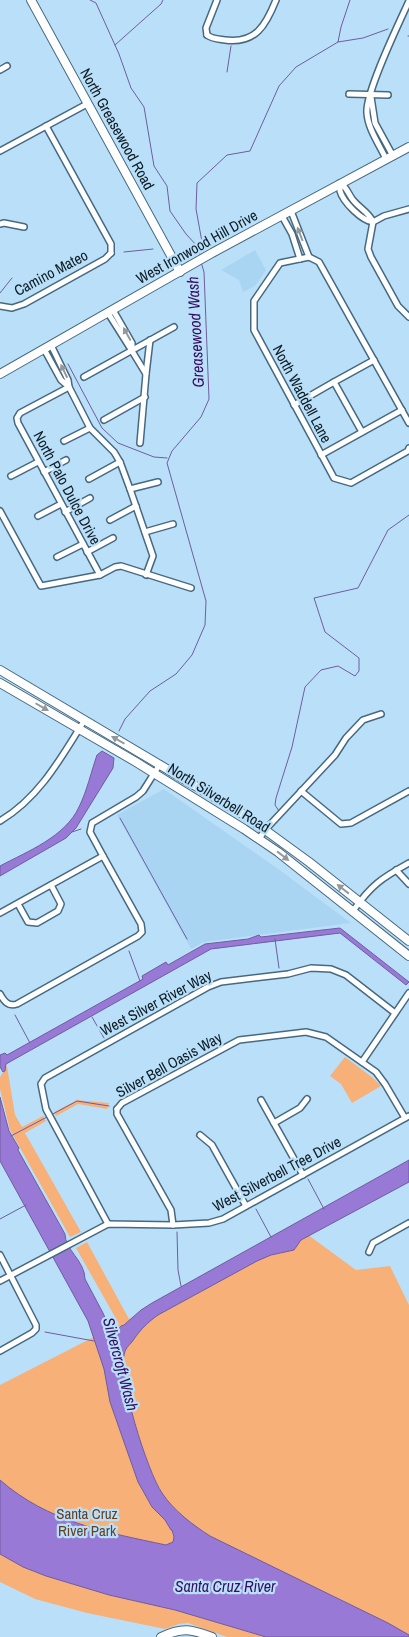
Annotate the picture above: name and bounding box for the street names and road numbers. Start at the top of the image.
street label: North Greasewood Road [75,64,160,193]
street label: West Ironwood Hill Drive [132,204,261,289]
street label: Camino Mateo [10,244,91,301]
street label: North Waddell Lane [268,341,337,447]
street label: North Palo Dulce Drive [29,427,106,548]
street label: North Silverbell Road [164,758,274,837]
street label: West Silver River Way [97,964,216,1041]
street label: Silver Bell Oasis Way [112,1026,226,1102]
street label: West Silverbell Tree Drive [209,1131,345,1216]

